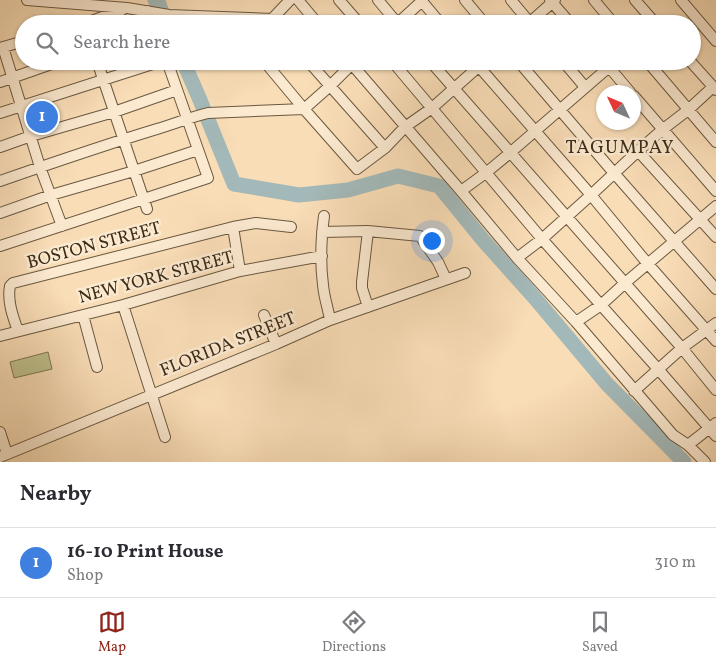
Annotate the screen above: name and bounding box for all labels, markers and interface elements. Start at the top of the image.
search box [15,15,701,70]
icon: search [33,29,61,57]
text: Search here [73,30,170,56]
north arrow [596,85,641,130]
pin: 1 [26,98,58,136]
district label: TAGUMPAY [565,135,675,161]
street label: BOSTON STREET [24,216,164,276]
your location [419,228,445,254]
street label: NEW YORK STREET [76,245,237,311]
street label: FLORIDA STREET [156,306,300,384]
text: Nearby [20,480,91,509]
text: 16-10 Print House [67,539,223,565]
text: 1 [33,552,39,574]
text: 310 m [655,552,696,574]
text: Shop [67,565,103,587]
tab: Map [98,608,126,657]
tab: Directions [322,608,386,657]
tab: Saved [582,608,618,657]

